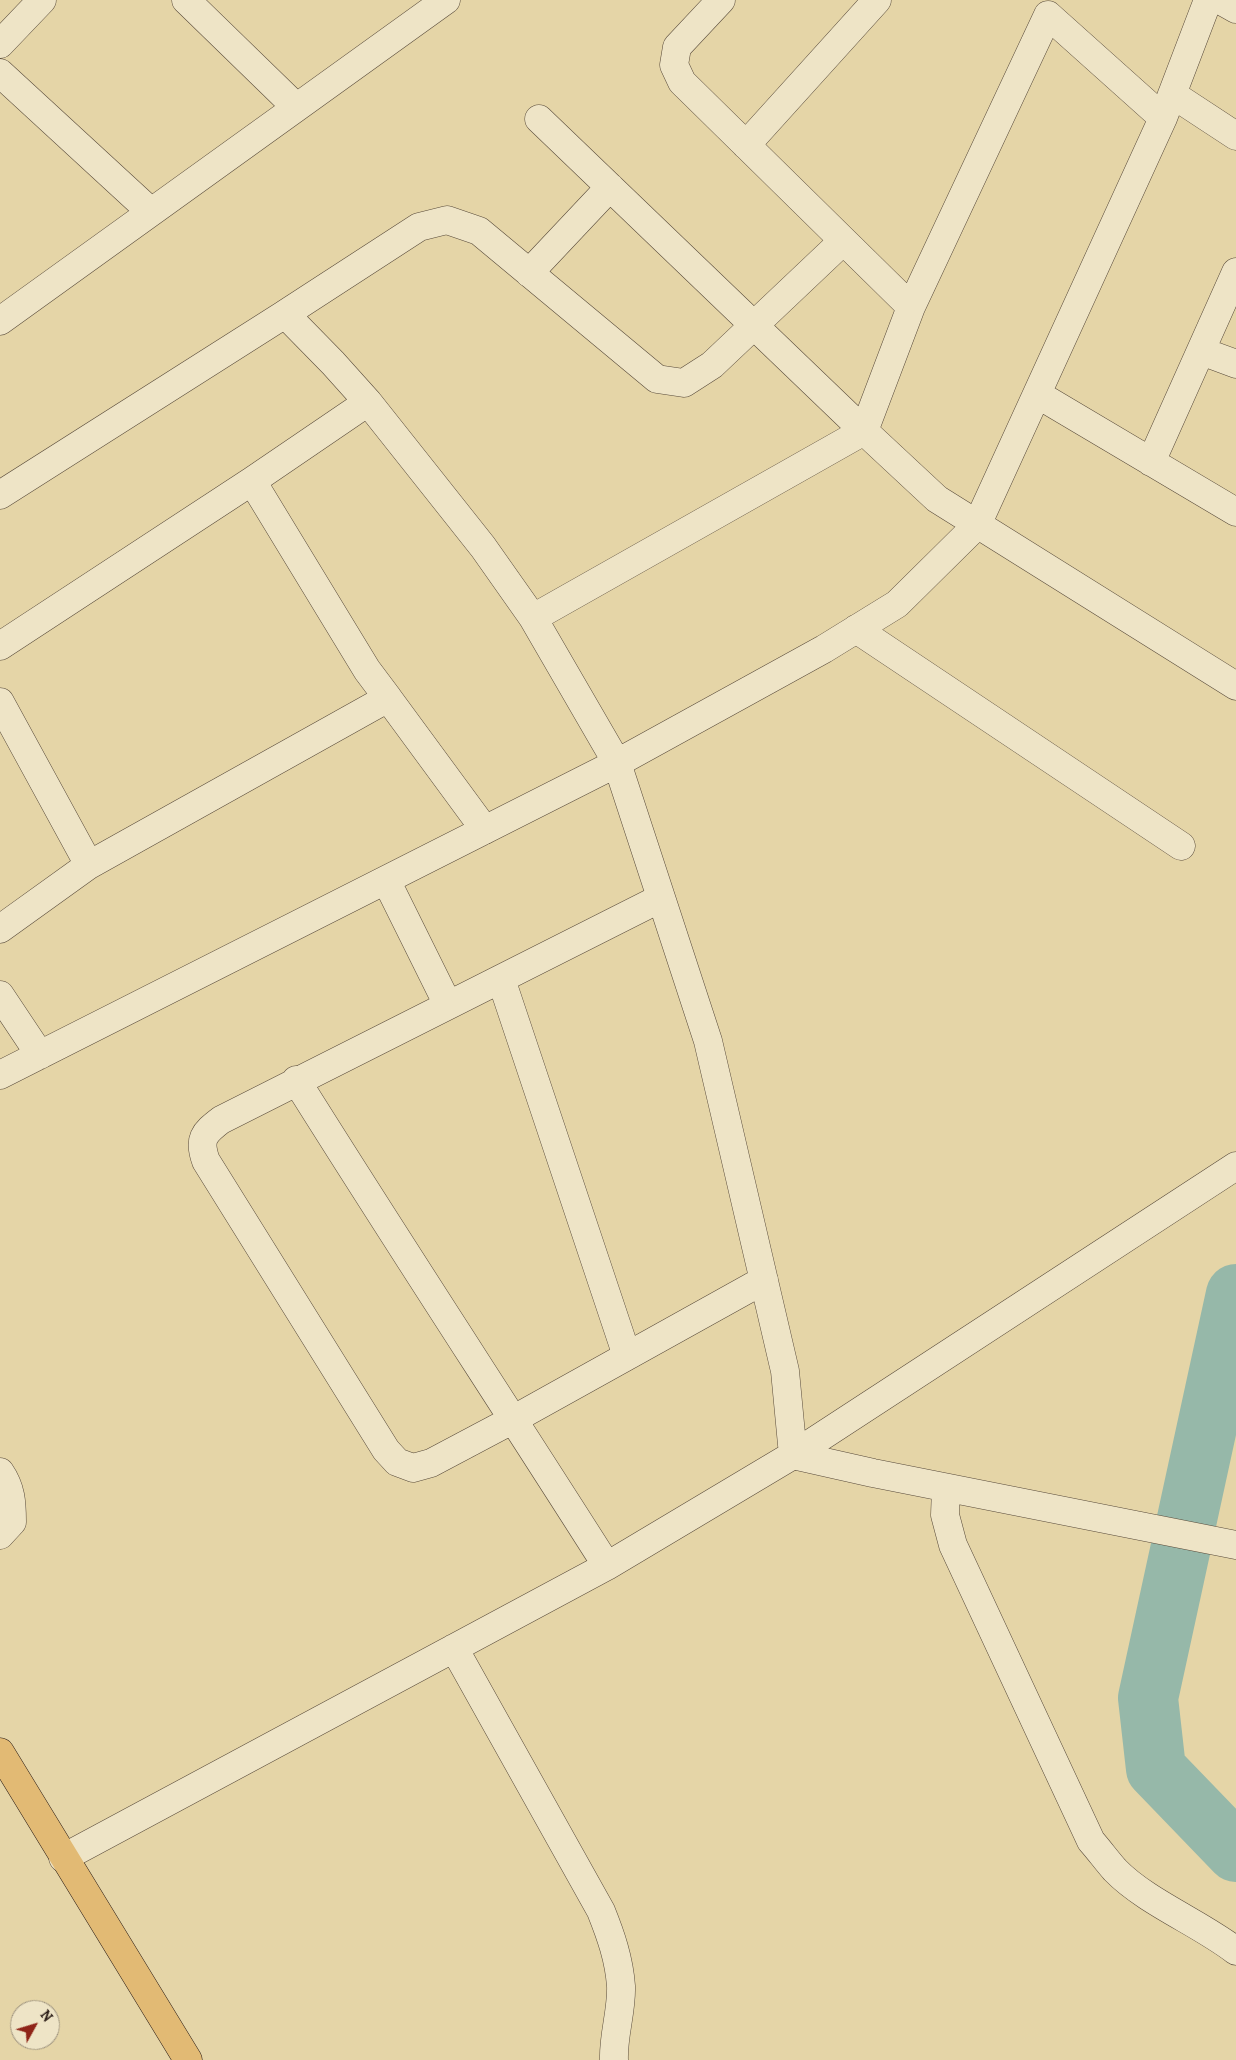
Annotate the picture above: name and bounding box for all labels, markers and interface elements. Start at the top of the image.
north arrow [10,2000,60,2050]
text: N [36,2006,57,2026]

